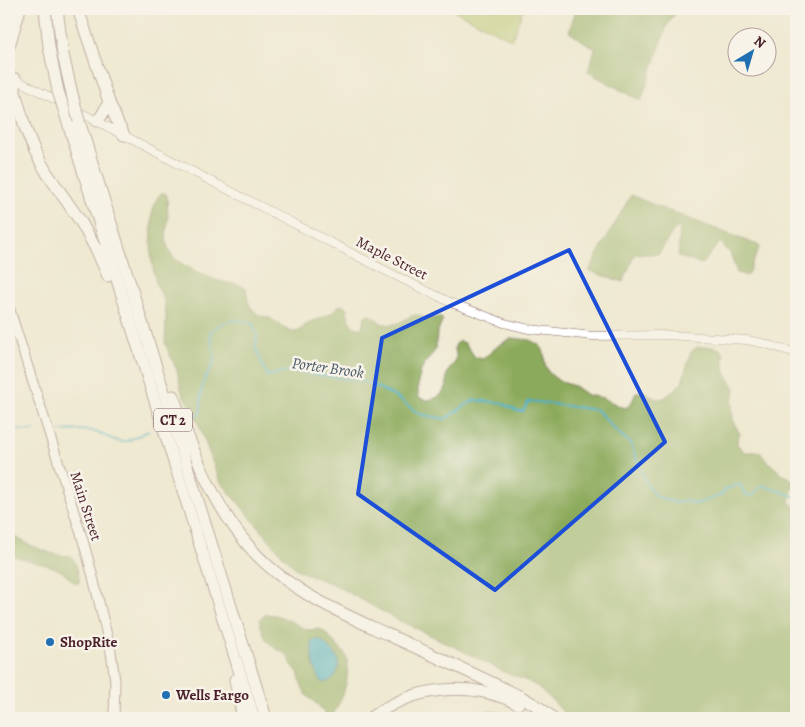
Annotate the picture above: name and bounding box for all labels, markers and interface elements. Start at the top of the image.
north arrow [728,28,778,78]
text: N [750,32,770,53]
street label: Maple Street [353,231,431,285]
water label: Porter Brook [290,352,365,384]
road number: CT 2 [154,408,192,432]
street label: Main Street [65,469,107,543]
place label: ShopRite [60,632,118,652]
marker: ShopRite [44,636,56,648]
place label: Wells Fargo [175,685,249,705]
marker: Wells Fargo [160,689,172,701]

